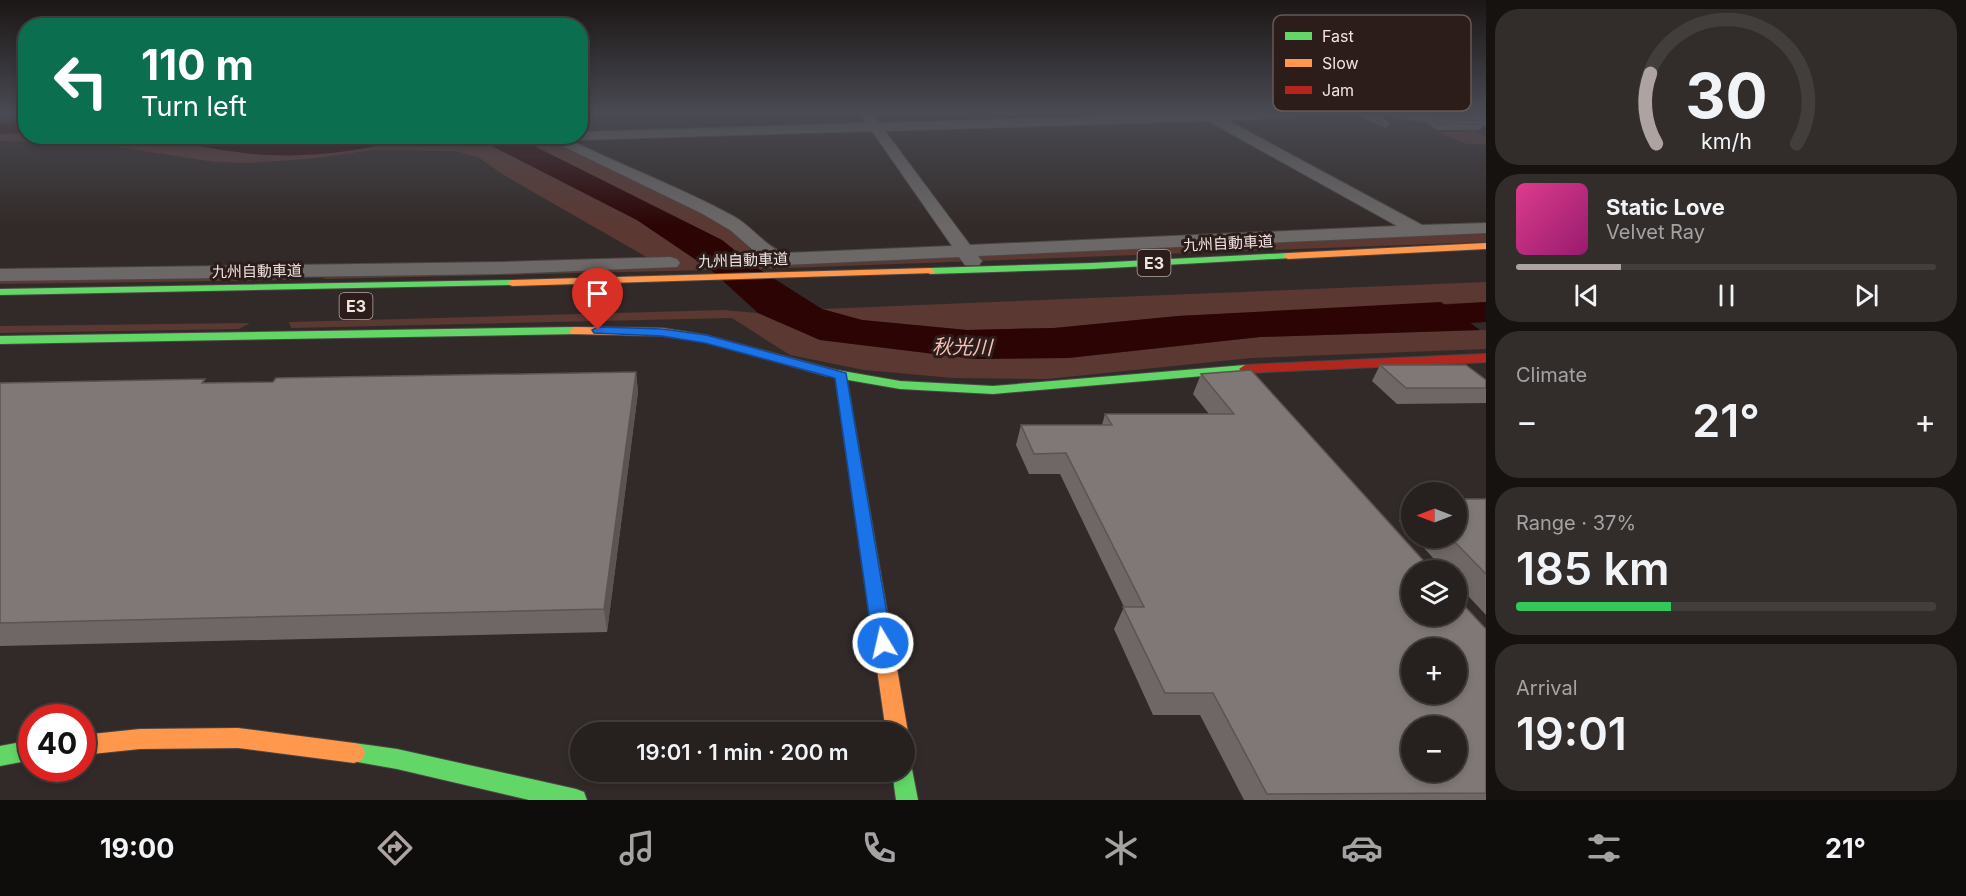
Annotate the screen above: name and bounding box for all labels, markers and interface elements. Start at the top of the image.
legend [1273,15,1471,111]
text: Fast [1322,26,1354,46]
text: 110 m [141,39,254,90]
icon: left [42,42,120,120]
text: Slow [1322,53,1359,73]
text: 30 [1685,58,1767,133]
text: Jam [1322,80,1354,100]
text: Turn left [141,90,247,123]
text: km/h [1701,128,1751,154]
text: Static Love [1606,194,1725,220]
text: Velvet Ray [1606,220,1705,244]
street label: 九州自動車道 [1183,231,1273,255]
street label: 九州自動車道 [698,249,788,271]
road number: E3 [1138,250,1170,276]
street label: 九州自動車道 [212,261,302,281]
pin [572,268,623,330]
icon: arrive [581,277,614,310]
icon: previous [1570,279,1603,312]
icon: pause [1710,279,1743,312]
icon: next [1850,279,1883,312]
road number: E3 [340,293,372,319]
water label: 秋光川 [932,334,994,360]
text: Climate [1516,363,1587,387]
text: 21° [1692,393,1760,448]
text: − [1516,401,1538,441]
text: + [1914,401,1936,441]
north arrow [1401,482,1467,548]
map controls [1401,482,1467,782]
text: Range · 37% [1516,511,1636,535]
text: 185 km [1516,541,1670,596]
button: layers [1401,560,1467,626]
position arrow [851,611,915,675]
button: + [1401,638,1467,704]
text: Arrival [1516,676,1578,700]
speed limit sign: 40 [18,704,96,782]
text: 19:01 [1516,706,1627,761]
button: − [1401,716,1467,782]
text: 19:01 · 1 min · 200 m [636,739,849,765]
icon: directions [374,827,416,869]
icon: music [616,827,658,869]
icon: phone [858,827,900,869]
icon: climate [1100,827,1142,869]
icon: car [1341,827,1383,869]
icon: filters [1583,827,1625,869]
text: 19:00 [100,832,175,865]
text: 21° [1825,832,1866,865]

